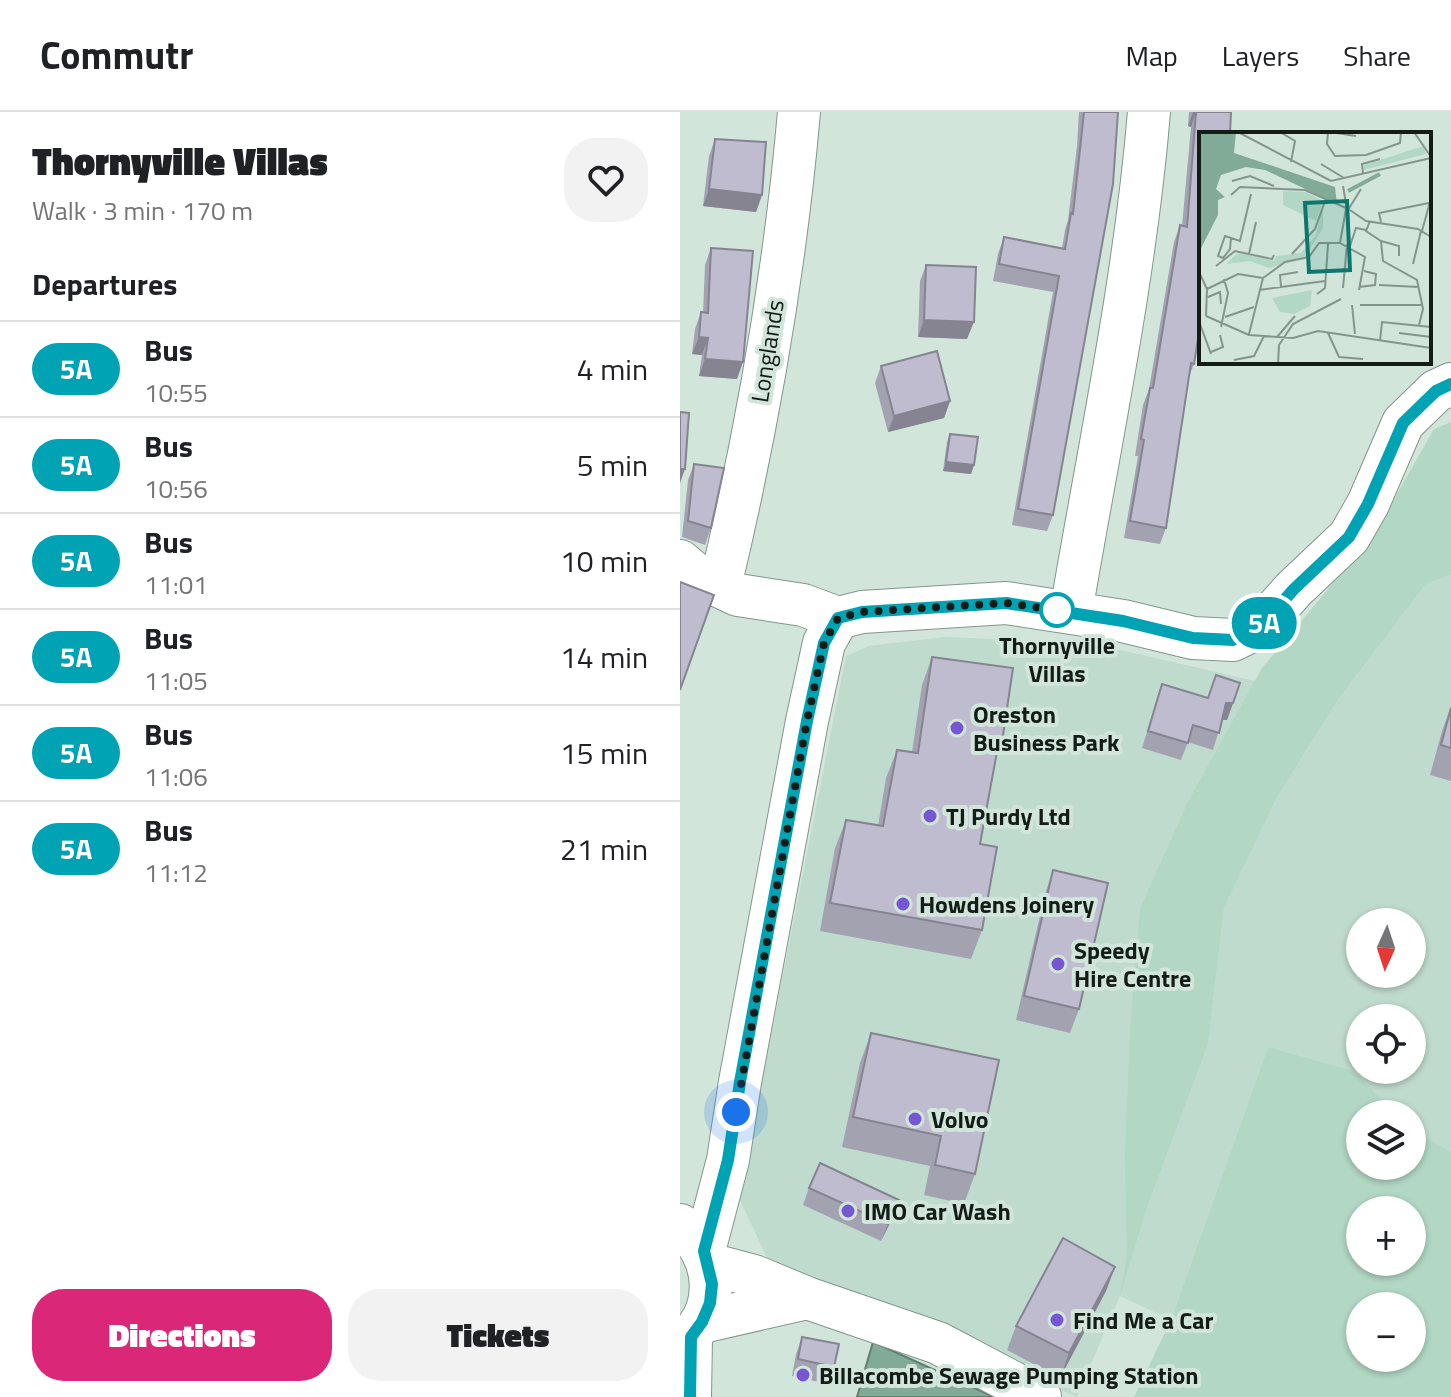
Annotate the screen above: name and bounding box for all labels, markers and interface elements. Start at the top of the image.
text: Commutr [40,26,193,84]
text: Map [1125,34,1178,77]
text: Layers [1222,34,1299,77]
text: Share [1343,34,1411,77]
text: Thornyville Villas [32,132,328,190]
inset map [1199,132,1431,364]
button: heart [564,138,648,222]
text: Walk · 3 min · 170 m [32,191,253,230]
text: Departures [32,261,177,307]
street label: Longlands [741,297,793,405]
text: Bus [144,327,193,373]
text: 4 min [577,346,648,392]
text: 5A [60,347,92,390]
text: 10:55 [144,373,208,412]
text: Bus [144,423,193,469]
text: 5 min [577,442,648,488]
text: 5A [60,443,92,486]
text: 10:56 [144,469,208,508]
text: Bus [144,519,193,565]
text: 10 min [560,538,648,584]
text: 5A [60,539,92,582]
text: 11:01 [144,565,208,604]
marker: Thornyville Villas [1040,593,1074,627]
line badge: 5A [1228,597,1300,649]
text: 5A [1248,601,1280,644]
text: Bus [144,615,193,661]
place label: Thornyville Villas [999,627,1115,691]
text: 14 min [560,634,648,680]
text: 5A [60,635,92,678]
text: 11:05 [144,661,208,700]
place label: Oreston Business Park [973,696,1120,760]
text: Bus [144,711,193,757]
marker: Oreston Business Park [948,719,966,737]
text: 15 min [560,730,648,776]
text: 5A [60,731,92,774]
text: 11:06 [144,757,208,796]
place label: TJ Purdy Ltd [946,798,1071,834]
text: Bus [144,807,193,853]
marker: TJ Purdy Ltd [921,807,939,825]
text: 21 min [560,826,648,872]
text: 5A [60,827,92,870]
text: 11:12 [144,853,208,892]
place label: Howdens Joinery [919,886,1094,922]
marker: Howdens Joinery [894,895,912,913]
north arrow [1346,908,1426,988]
map controls [1346,908,1426,1372]
place label: Speedy Hire Centre [1074,932,1191,996]
marker: Speedy Hire Centre [1049,955,1067,973]
button: locate [1346,1004,1426,1084]
your location [716,1092,756,1132]
button: layers [1346,1100,1426,1180]
place label: Volvo [931,1101,989,1137]
marker: Volvo [906,1110,924,1128]
place label: IMO Car Wash [864,1193,1011,1229]
button: + [1346,1196,1426,1276]
marker: IMO Car Wash [839,1202,857,1220]
button: Directions [32,1289,332,1381]
button: Tickets [348,1289,648,1381]
button: − [1346,1292,1426,1372]
place label: Find Me a Car [1073,1302,1213,1338]
marker: Find Me a Car [1048,1311,1066,1329]
place label: Billacombe Sewage Pumping Station [819,1357,1199,1393]
marker: Billacombe Sewage Pumping Station [794,1366,812,1384]

